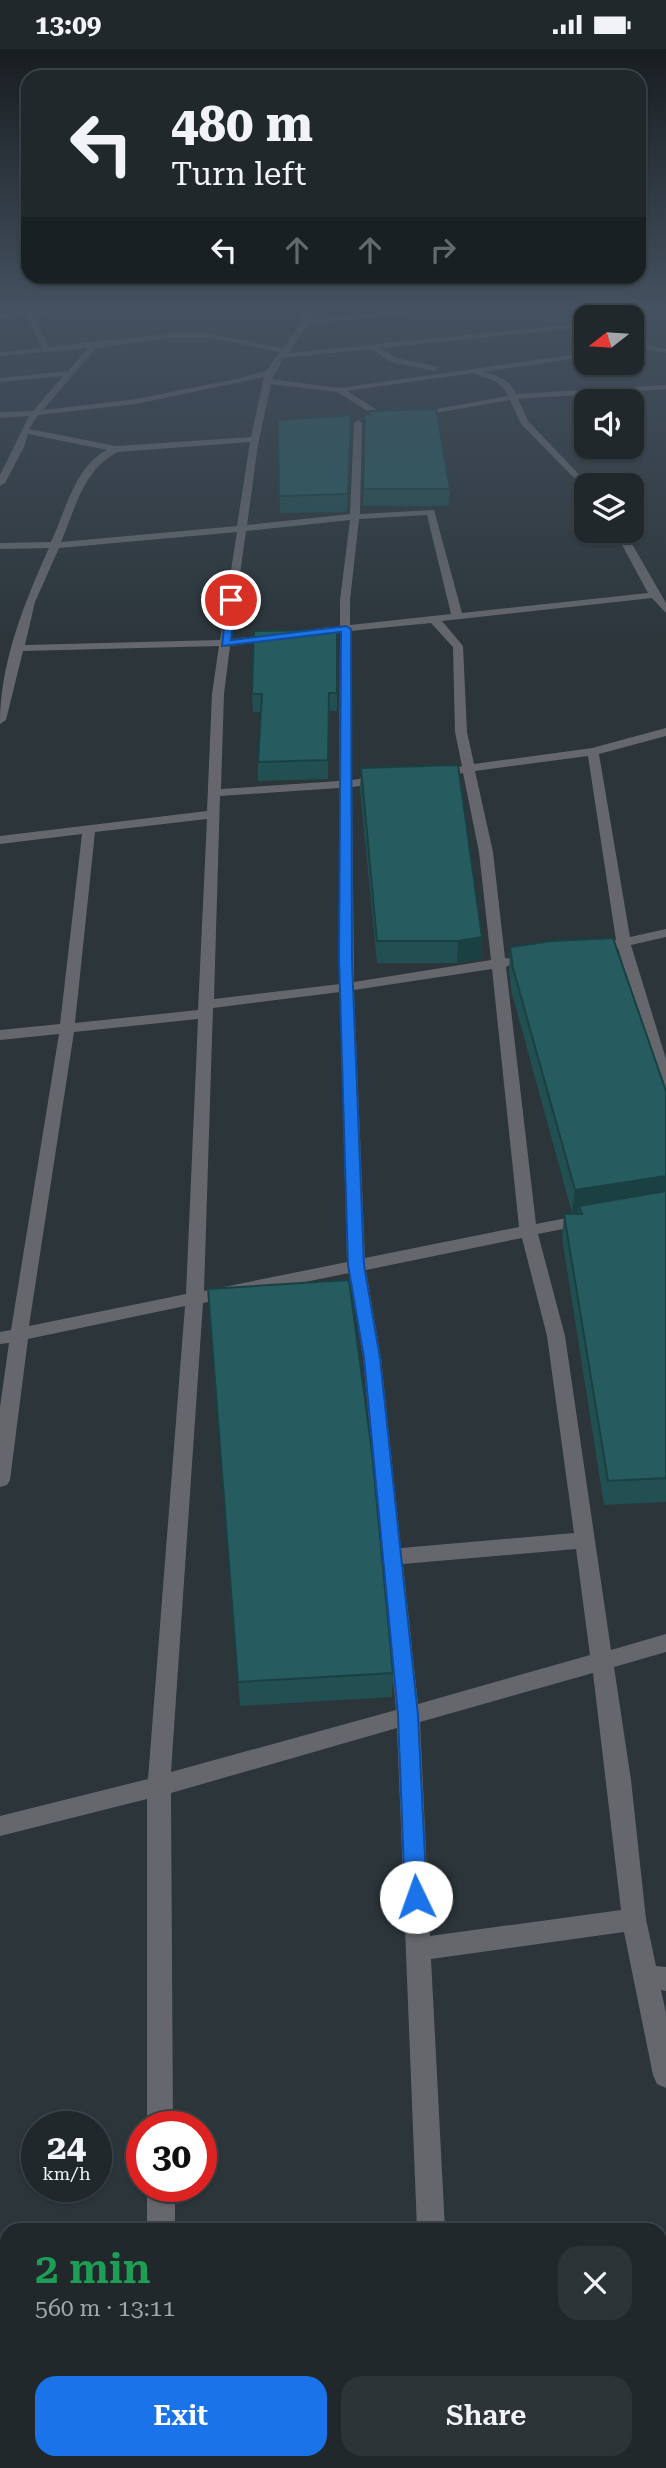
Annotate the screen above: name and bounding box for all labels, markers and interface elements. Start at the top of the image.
text: 13:09 [35,10,101,40]
text: 480 m [171,96,313,153]
icon: left [56,98,147,189]
text: Turn left [171,155,306,193]
icon: left [205,231,243,269]
icon: ahead [278,231,316,269]
icon: ahead [351,231,389,269]
icon: right [424,231,462,269]
north arrow [574,305,644,375]
map controls [574,305,644,543]
button: sound [574,389,644,459]
button: layers [574,473,644,543]
pin [201,570,261,630]
icon: arrive [212,581,250,619]
position arrow [379,1860,453,1934]
speed limit sign: 30 [126,2111,217,2202]
text: 24 [47,2127,86,2168]
text: km/h [42,2163,91,2184]
text: 2 min [35,2244,151,2293]
button: close [558,2246,632,2320]
text: 560 m · 13:11 [35,2295,175,2322]
button: Exit [35,2376,327,2456]
button: Share [341,2376,632,2456]

